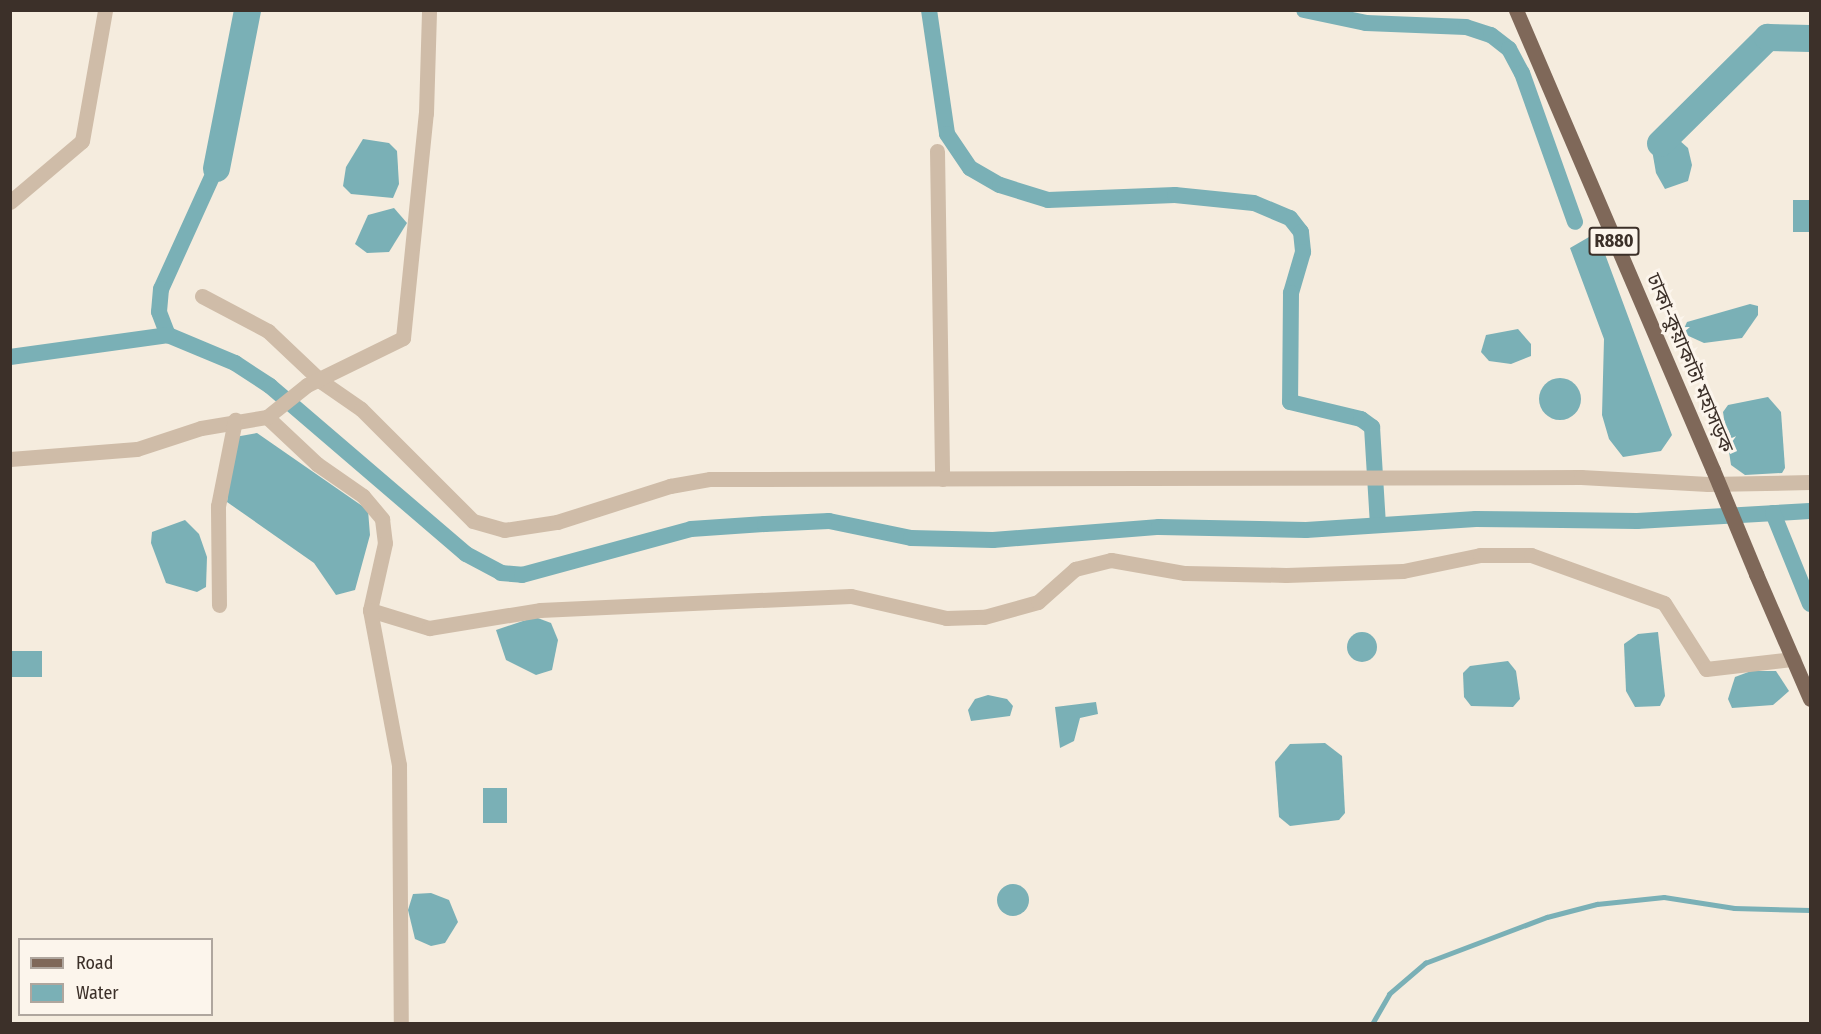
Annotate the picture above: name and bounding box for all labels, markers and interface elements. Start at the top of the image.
road number: R880 [1588,226,1640,256]
street label: ঢাকা-কুয়াকাটা মহাসড়ক [1641,270,1739,456]
legend [18,938,213,1016]
text: Road [76,952,113,974]
text: Water [76,982,119,1004]

